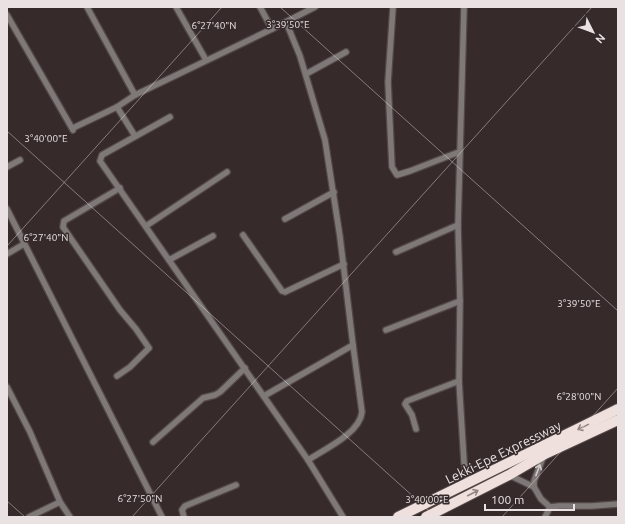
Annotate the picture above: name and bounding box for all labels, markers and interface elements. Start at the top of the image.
north arrow [573,12,613,52]
text: 3°39'50"E [266,19,310,30]
text: 6°27'40"N [192,20,236,31]
text: N [593,32,608,46]
text: 3°40'00"E [24,133,68,144]
text: 6°27'40"N [24,232,68,243]
text: 3°39'50"E [557,298,601,309]
text: 6°28'00"N [557,391,601,402]
street label: Lekki-Epe Expressway [443,418,563,486]
one-way arrow [577,424,589,431]
one-way arrow [535,465,543,477]
scale bar [485,486,574,512]
one-way arrow [467,489,479,496]
text: 6°27'50"N [118,493,162,504]
text: 100 m [491,493,524,506]
text: 3°40'00"E [405,494,449,505]

